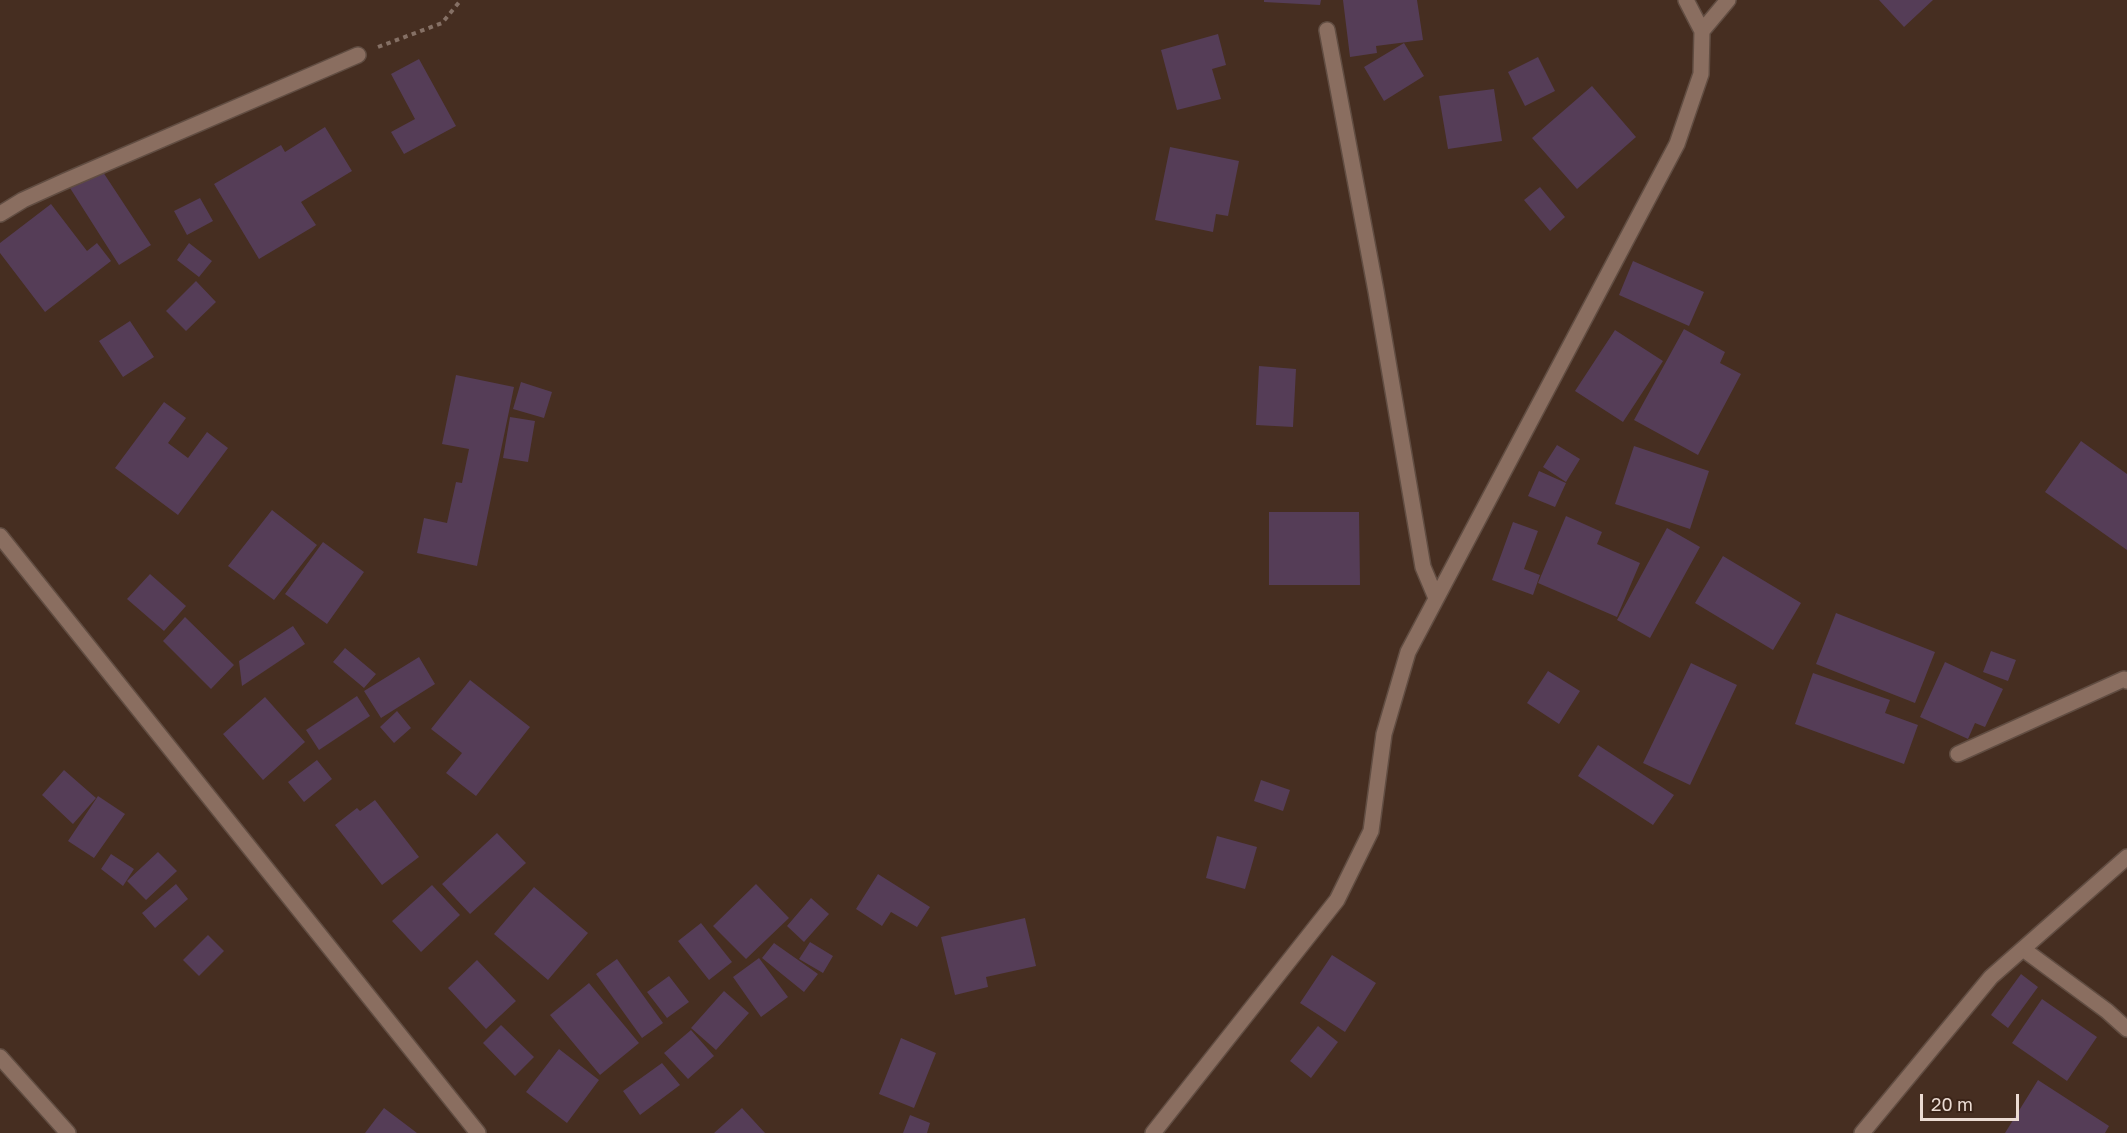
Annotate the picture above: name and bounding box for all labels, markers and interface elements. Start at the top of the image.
scale bar [1923,1082,2022,1120]
text: 20 m [1931,1093,1973,1115]

